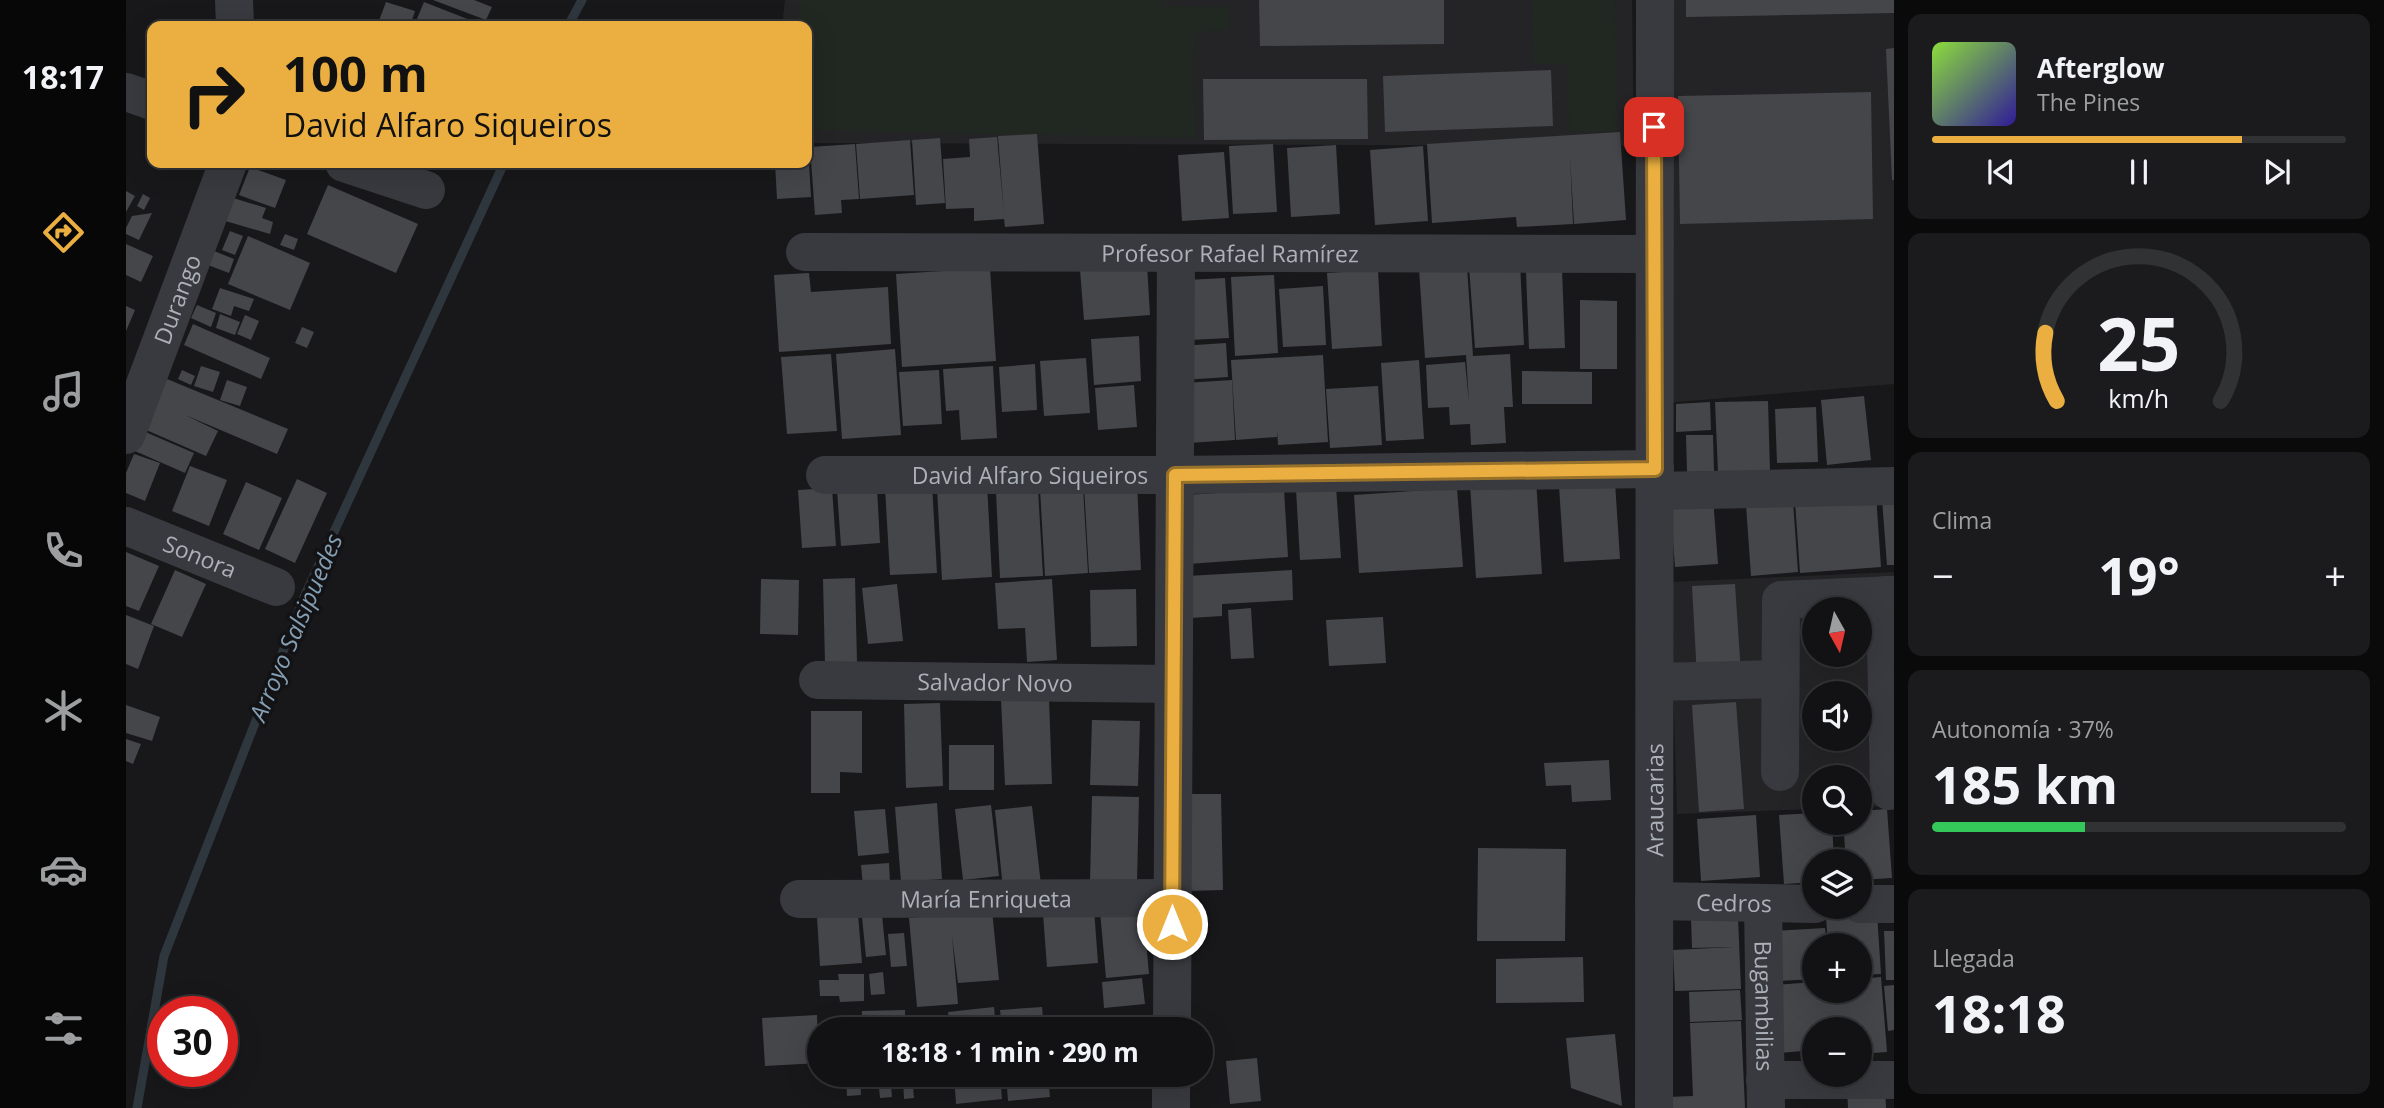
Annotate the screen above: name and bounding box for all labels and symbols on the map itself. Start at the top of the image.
pin [1624,97,1684,157]
street label: Profesor Rafael Ramírez [1101,237,1359,269]
street label: Durango [146,250,208,349]
street label: David Alfaro Siqueiros [912,459,1148,491]
street label: Sonora [159,527,242,585]
water label: Arroyo Salsipuedes [240,528,349,728]
north arrow [1802,597,1872,667]
street label: Salvador Novo [917,665,1073,699]
street label: Araucarias [1638,743,1670,857]
street label: María Enriqueta [900,882,1072,915]
street label: Cedros [1696,886,1772,919]
position arrow [1135,887,1209,961]
street label: Bugambilias [1748,940,1781,1072]
speed limit sign: 30 [147,996,238,1087]

